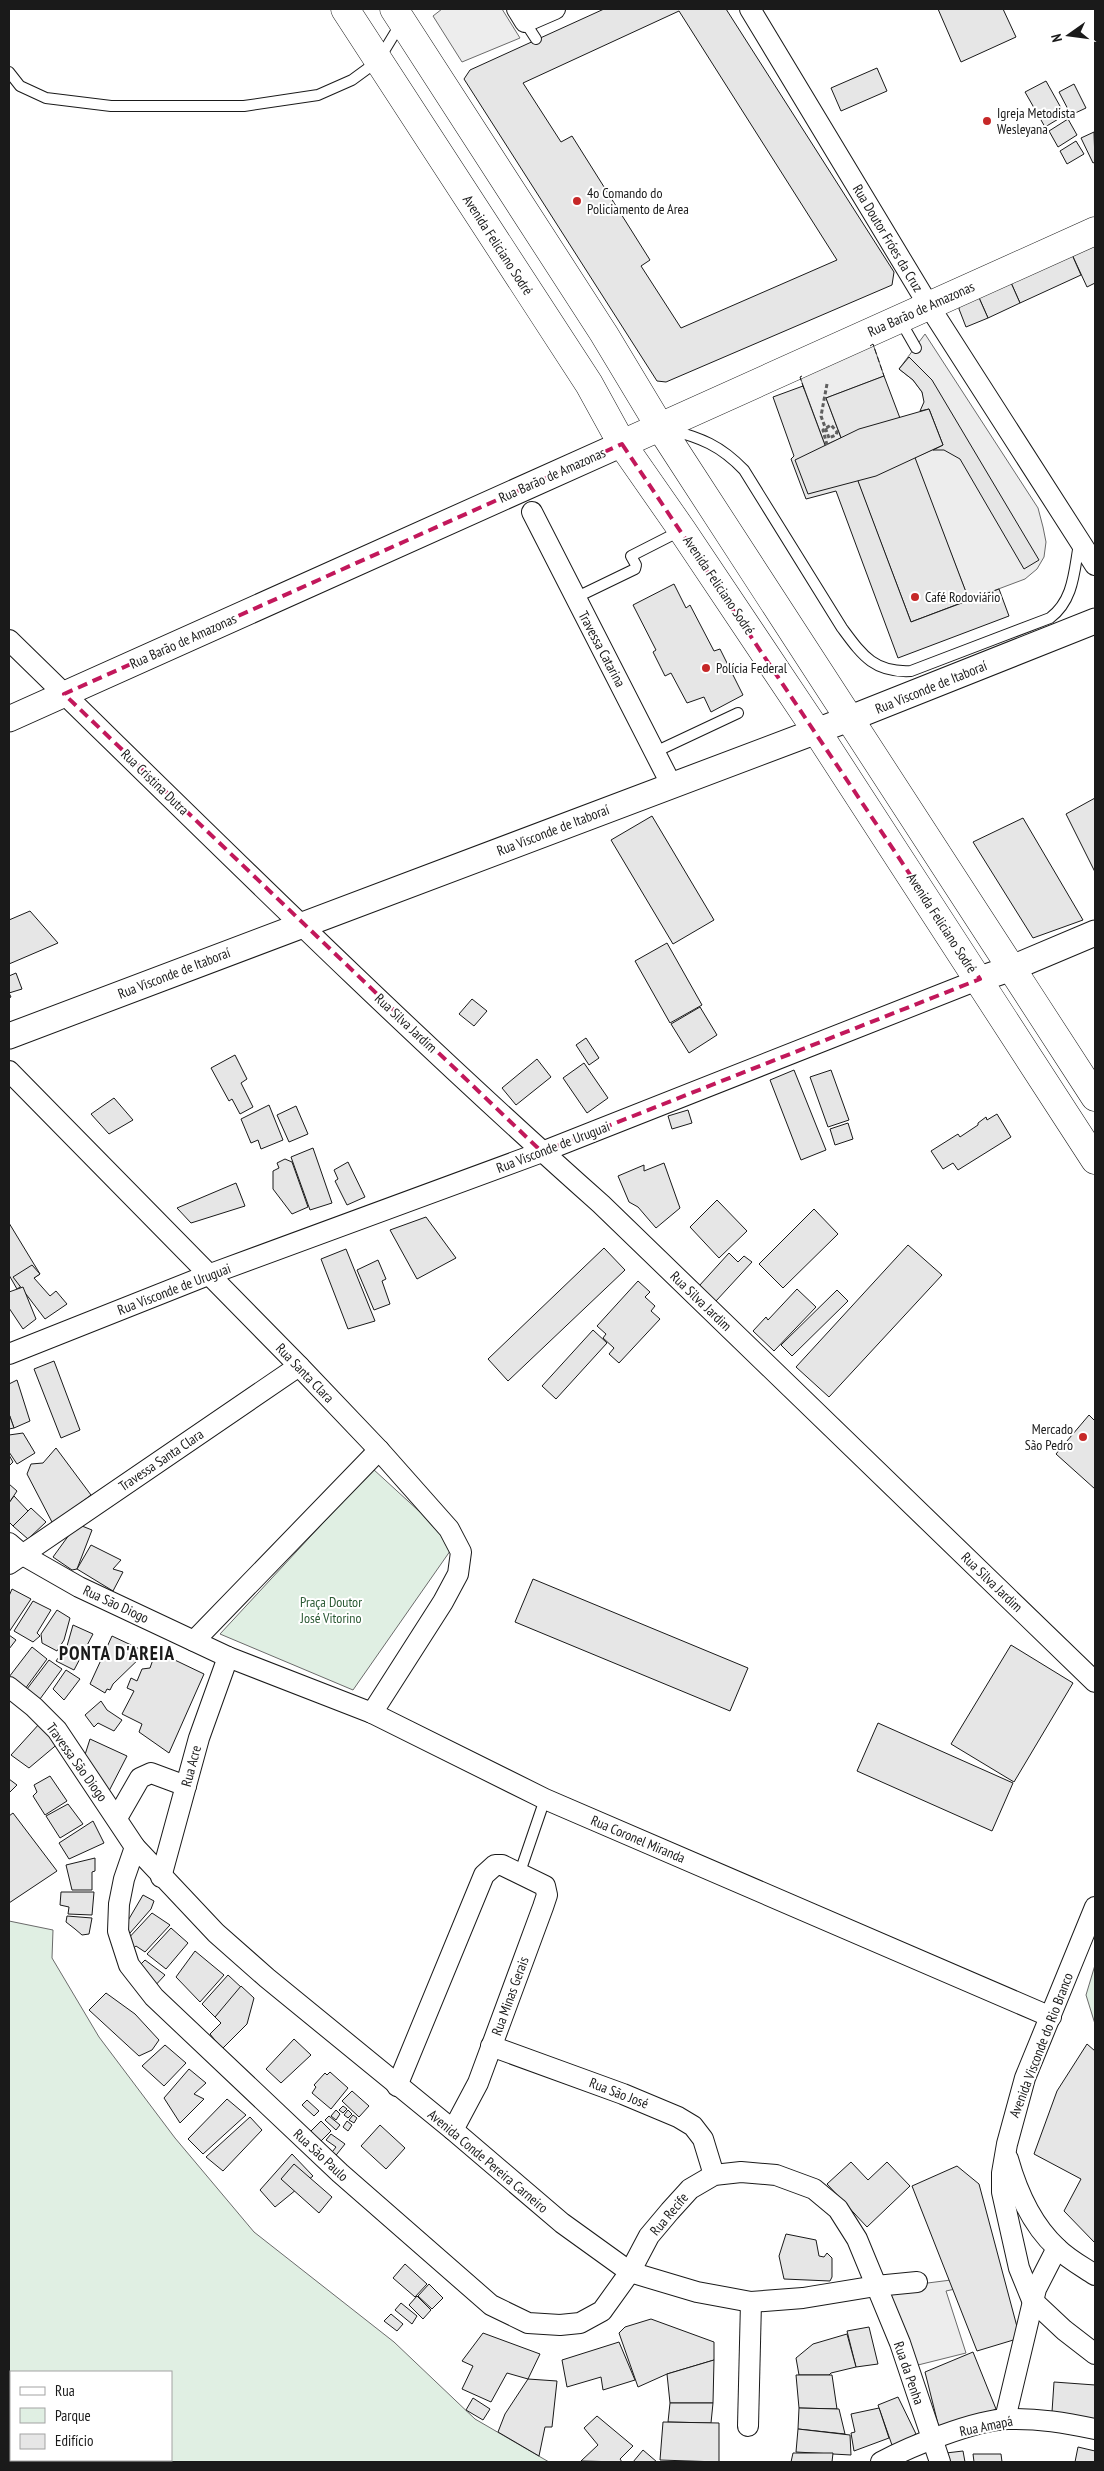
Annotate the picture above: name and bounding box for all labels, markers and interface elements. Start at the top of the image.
north arrow [1044,10,1094,60]
text: N [1047,32,1066,44]
place label: Igreja Metodista Wesleyana [997,104,1075,138]
marker: Igreja Metodista Wesleyana [981,115,993,127]
street label: Rua Doutor Fróes da Cruz [849,181,927,295]
place label: 4o Comando do Policiamento de Area [587,184,689,218]
street label: Avenida Feliciano Sodré [459,192,537,299]
marker: 4o Comando do Policiamento de Area [571,195,583,207]
street label: Rua Barão de Amazonas [865,277,978,341]
street label: Rua Barão de Amazonas [496,443,609,507]
street label: Avenida Feliciano Sodré [679,532,759,638]
place label: Café Rodoviário [925,588,1000,606]
marker: Café Rodoviário [909,591,921,603]
street label: Travessa Catarina [574,608,630,690]
street label: Rua Barão de Amazonas [127,609,240,673]
street label: Rua Visconde de Itaboraí [872,656,990,718]
place label: Polícia Federal [716,659,788,677]
marker: Polícia Federal [700,662,712,674]
street label: Rua Cristina Dutra [117,745,193,819]
street label: Rua Visconde de Itaboraí [494,800,612,860]
street label: Avenida Feliciano Sodré [903,870,981,977]
street label: Rua Visconde de Itaboraí [115,943,233,1003]
street label: Rua Silva Jardim [371,990,441,1056]
street label: Rua Visconde de Uruguai [494,1117,612,1177]
street label: Rua Visconde de Uruguai [115,1259,233,1319]
street label: Rua Silva Jardim [666,1267,736,1335]
street label: Rua Santa Clara [272,1339,338,1407]
place label: Mercado São Pedro [1025,1420,1073,1454]
street label: Travessa Santa Clara [115,1425,207,1495]
marker: Mercado São Pedro [1077,1431,1089,1443]
street label: Rua Silva Jardim [957,1548,1027,1616]
street label: Rua São Diogo [80,1581,152,1627]
park label: Praça Doutor José Vitorino [300,1593,362,1627]
district label: PONTA D'AREIA [59,1641,175,1665]
street label: Travessa São Diogo [42,1719,112,1805]
street label: Rua Acre [177,1743,205,1789]
street label: Rua Coronel Miranda [588,1811,688,1867]
street label: Rua Minas Gerais [487,1954,533,2038]
street label: Avenida Visconde do Rio Branco [1005,1970,1077,2120]
street label: Rua São José [587,2074,651,2113]
street label: Avenida Conde Pereira Carneiro [424,2105,552,2217]
street label: Rua São Paulo [290,2125,352,2185]
street label: Rua Recife [646,2189,692,2239]
street label: Rua da Penha [890,2339,928,2407]
legend [10,2371,172,2461]
text: Rua [55,2381,75,2400]
text: Parque [55,2406,91,2425]
street label: Rua Amapá [958,2412,1014,2440]
text: Edifício [55,2431,93,2450]

